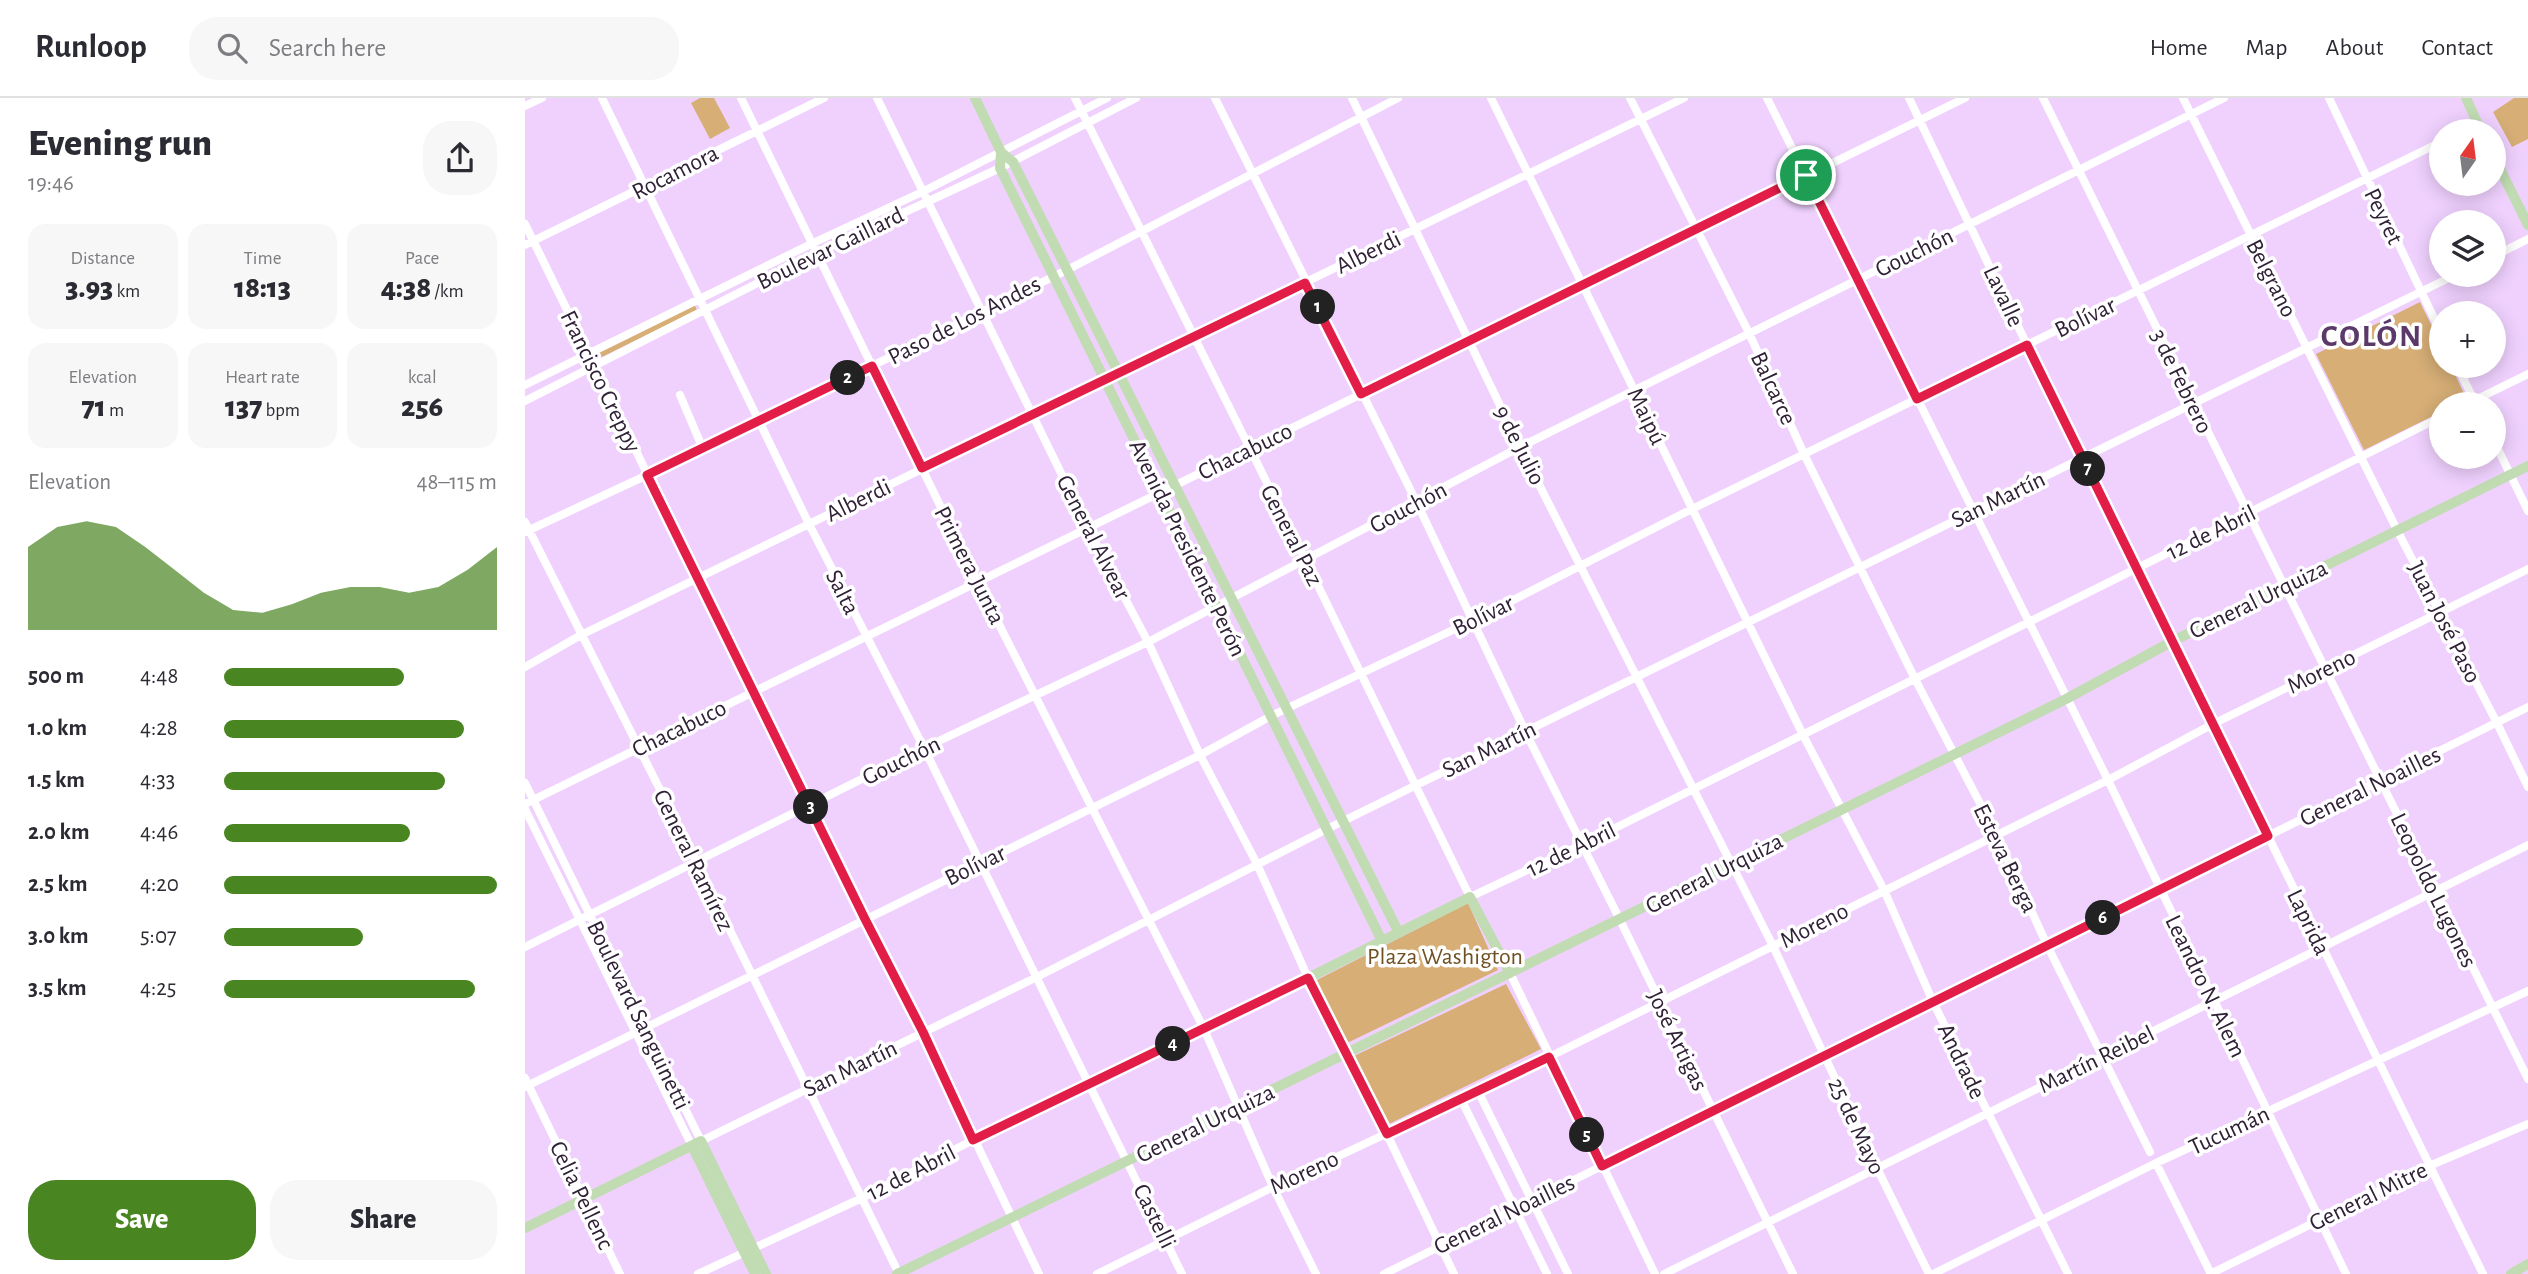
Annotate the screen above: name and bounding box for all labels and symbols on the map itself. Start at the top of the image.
north arrow [2429,119,2506,196]
street label: Rocamora [628,141,723,205]
pin [1776,145,1836,205]
street label: Peyret [2359,185,2407,249]
street label: Boulevar Gaillard [753,203,908,295]
street label: Gouchón [1872,224,1957,282]
street label: Alberdi [1332,227,1405,279]
street label: Belgrano [2241,236,2301,321]
street label: Lavalle [1979,262,2028,331]
street label: Paso de Los Andes [884,272,1045,370]
pin: 1 [1301,290,1335,325]
street label: Bolívar [2051,293,2120,343]
street label: Francisco Creppy [555,307,645,456]
district label: COLÓN [2321,318,2423,352]
street label: 3 de Febrero [2146,326,2217,437]
street label: Balcarce [1746,348,1800,429]
pin: 2 [831,360,865,396]
street label: Maipú [1622,384,1670,449]
street label: 9 de Julio [1489,402,1549,489]
street label: Chacabuco [1194,419,1296,485]
street label: Avenida Presidente Perón [1124,436,1250,661]
pin: 7 [2071,452,2105,486]
street label: San Martín [1948,467,2049,533]
street label: General Alvear [1052,471,1135,604]
street label: Alberdi [822,475,895,527]
street label: Gouchón [1366,478,1451,538]
street label: General Paz [1256,481,1327,590]
street label: 12 de Abril [2163,501,2260,565]
street label: Primera Junta [929,503,1009,628]
street label: General Urquiza [2186,556,2331,644]
street label: Juan José Paso [2403,558,2485,687]
street label: Salta [821,566,863,619]
street label: Bolívar [1449,591,1518,641]
street label: Moreno [2283,645,2359,699]
street label: Chacabuco [628,696,730,762]
street label: San Martín [1439,717,1540,783]
street label: Gouchón [859,732,944,790]
street label: General Noailles [2296,743,2445,831]
street label: General Ramírez [648,786,738,935]
pin: 3 [793,790,829,824]
street label: Esteva Berga [1969,800,2042,917]
street label: Leopoldo Lugones [2385,810,2481,971]
street label: 12 de Abril [1523,818,1620,882]
street label: General Urquiza [1642,829,1787,919]
street label: Bolívar [941,841,1010,891]
street label: Laprida [2282,886,2334,959]
street label: Moreno [1776,899,1852,953]
pin: 6 [2085,900,2121,936]
street label: Leandro N. Alem [2160,912,2250,1061]
street label: Boulevard Sanguinetti [582,917,694,1114]
park label: Plaza Washigton [1367,945,1523,969]
street label: José Artigas [1642,986,1712,1095]
street label: Andrade [1933,1020,1990,1103]
street label: Martín Reibel [2035,1022,2158,1098]
pin: 4 [1155,1026,1191,1062]
street label: San Martín [800,1036,901,1102]
street label: 25 de Mayo [1823,1074,1889,1178]
street label: General Urquiza [1133,1080,1278,1168]
street label: Tucumán [2185,1102,2273,1160]
pin: 5 [1569,1118,1605,1152]
street label: Celia Pellenc [545,1138,618,1253]
street label: 12 de Abril [863,1140,960,1205]
street label: Moreno [1266,1147,1343,1199]
street label: General Mitre [2306,1158,2431,1236]
street label: General Noailles [1430,1171,1579,1259]
street label: Castelli [1128,1180,1180,1252]

